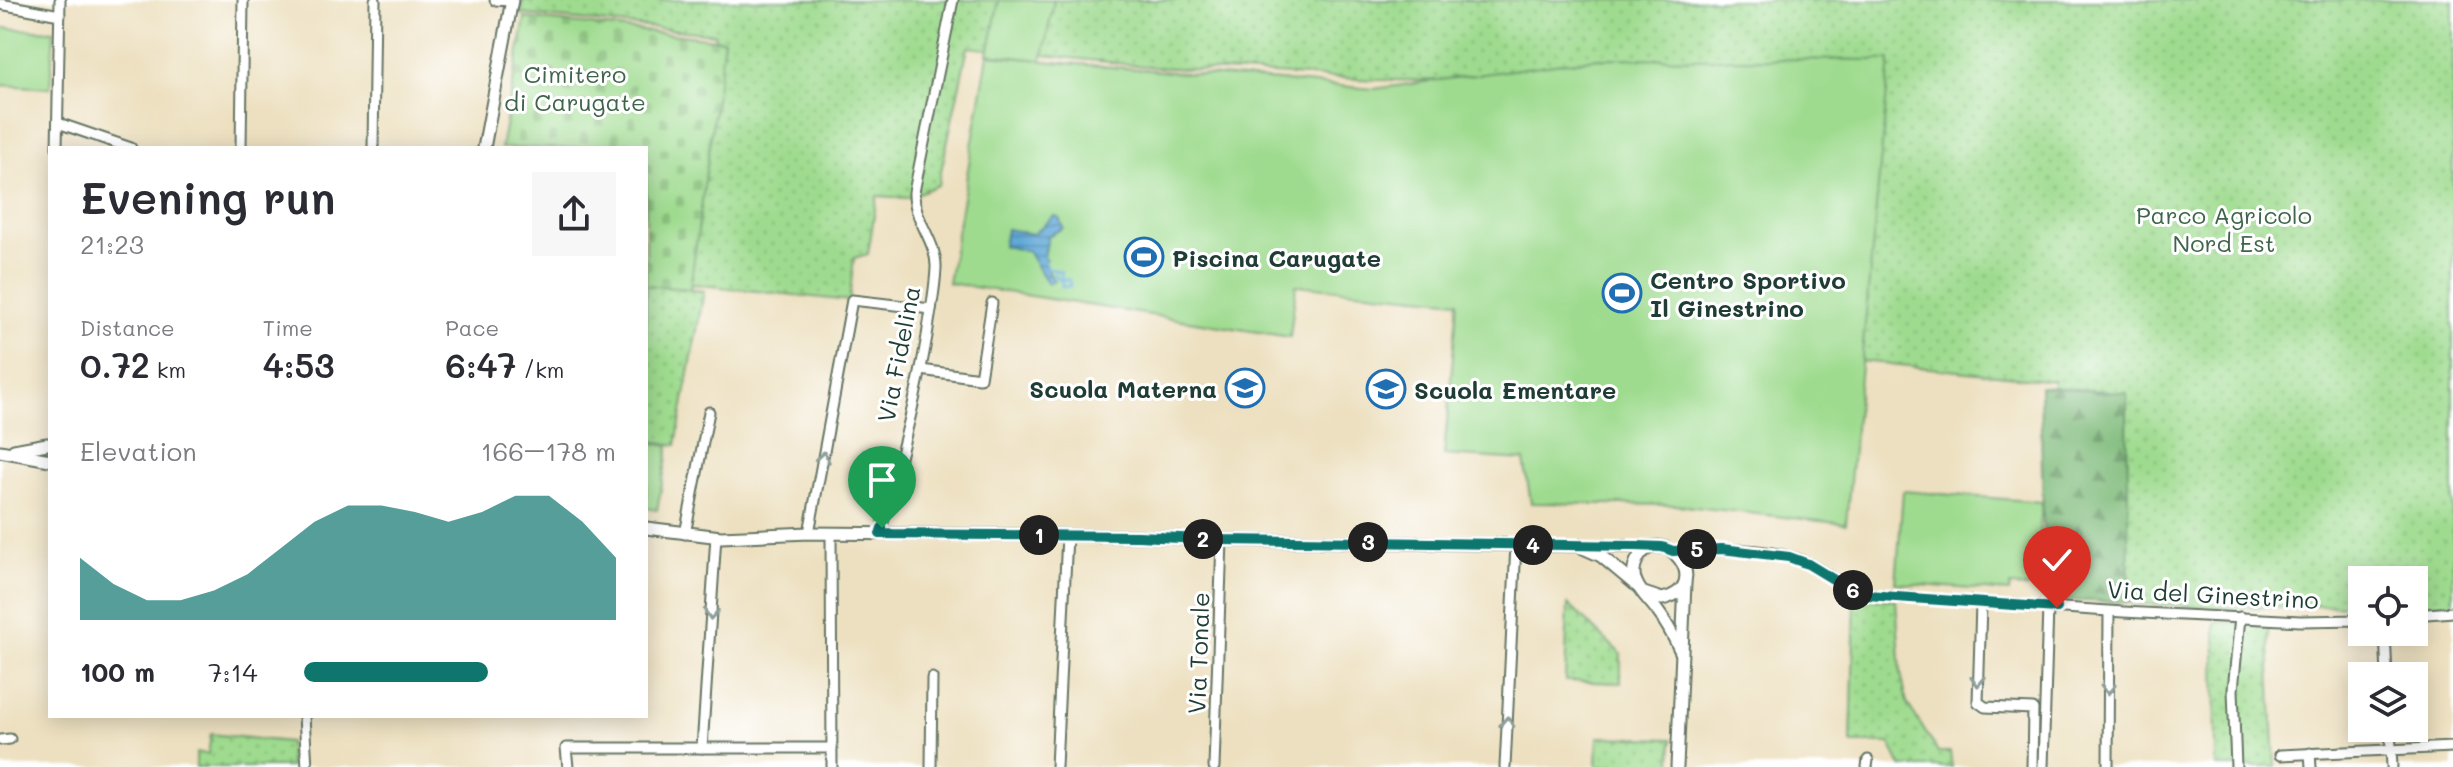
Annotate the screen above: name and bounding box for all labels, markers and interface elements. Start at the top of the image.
park label: Cimitero di Carugate [504,58,646,117]
text: Evening run [80,168,335,225]
button: share [532,172,616,256]
park label: Parco Agricolo Nord Est [2136,199,2312,258]
text: 21:23 [80,227,144,261]
sports icon: Piscina Carugate [1123,236,1165,278]
place label: Piscina Carugate [1172,242,1381,273]
place label: Centro Sportivo Il Ginestrino [1650,264,1846,323]
sports icon: Centro Sportivo Il Ginestrino [1601,272,1643,314]
street label: Via Fidelina [870,283,926,425]
text: Distance [80,313,175,342]
text: Time [263,313,313,342]
text: Pace [445,313,499,342]
text: 0.72 [80,342,150,387]
text: 4:53 [263,342,334,387]
text: 6:47 [445,342,517,387]
text: km [150,355,186,384]
text: /km [517,355,564,384]
school or university icon: Scuola Materna [1224,367,1266,409]
school or university icon: Scuola Ementare [1365,368,1407,410]
place label: Scuola Materna [1029,373,1217,404]
place label: Scuola Ementare [1414,374,1616,405]
text: Elevation [80,434,197,468]
text: 166–178 m [481,434,616,468]
pin [848,446,916,528]
one-way arrow [814,450,831,463]
icon: arrive [860,458,904,502]
pin: 1 [1019,515,1059,555]
pin: 2 [1183,519,1223,559]
text: 1 [1034,520,1044,549]
pin: 3 [1348,522,1388,562]
text: 2 [1197,524,1209,553]
pin: 4 [1513,525,1553,565]
pin [2023,526,2091,608]
text: 3 [1361,527,1375,556]
pin: 5 [1677,529,1717,569]
text: 4 [1526,530,1540,559]
text: 5 [1691,534,1703,563]
icon: check [2035,538,2079,582]
map controls [2348,566,2428,742]
button: locate [2348,566,2428,646]
pin: 6 [1833,570,1873,610]
street label: Via del Ginestrino [2107,573,2319,615]
text: 6 [1846,575,1860,604]
street label: Via Tonale [1180,591,1216,715]
one-way arrow [703,608,720,621]
text: 100 m [80,655,155,689]
text: 7:14 [208,655,257,689]
button: layers [2348,662,2428,742]
one-way arrow [1969,675,1986,688]
one-way arrow [2100,683,2117,696]
one-way arrow [1499,715,1516,728]

